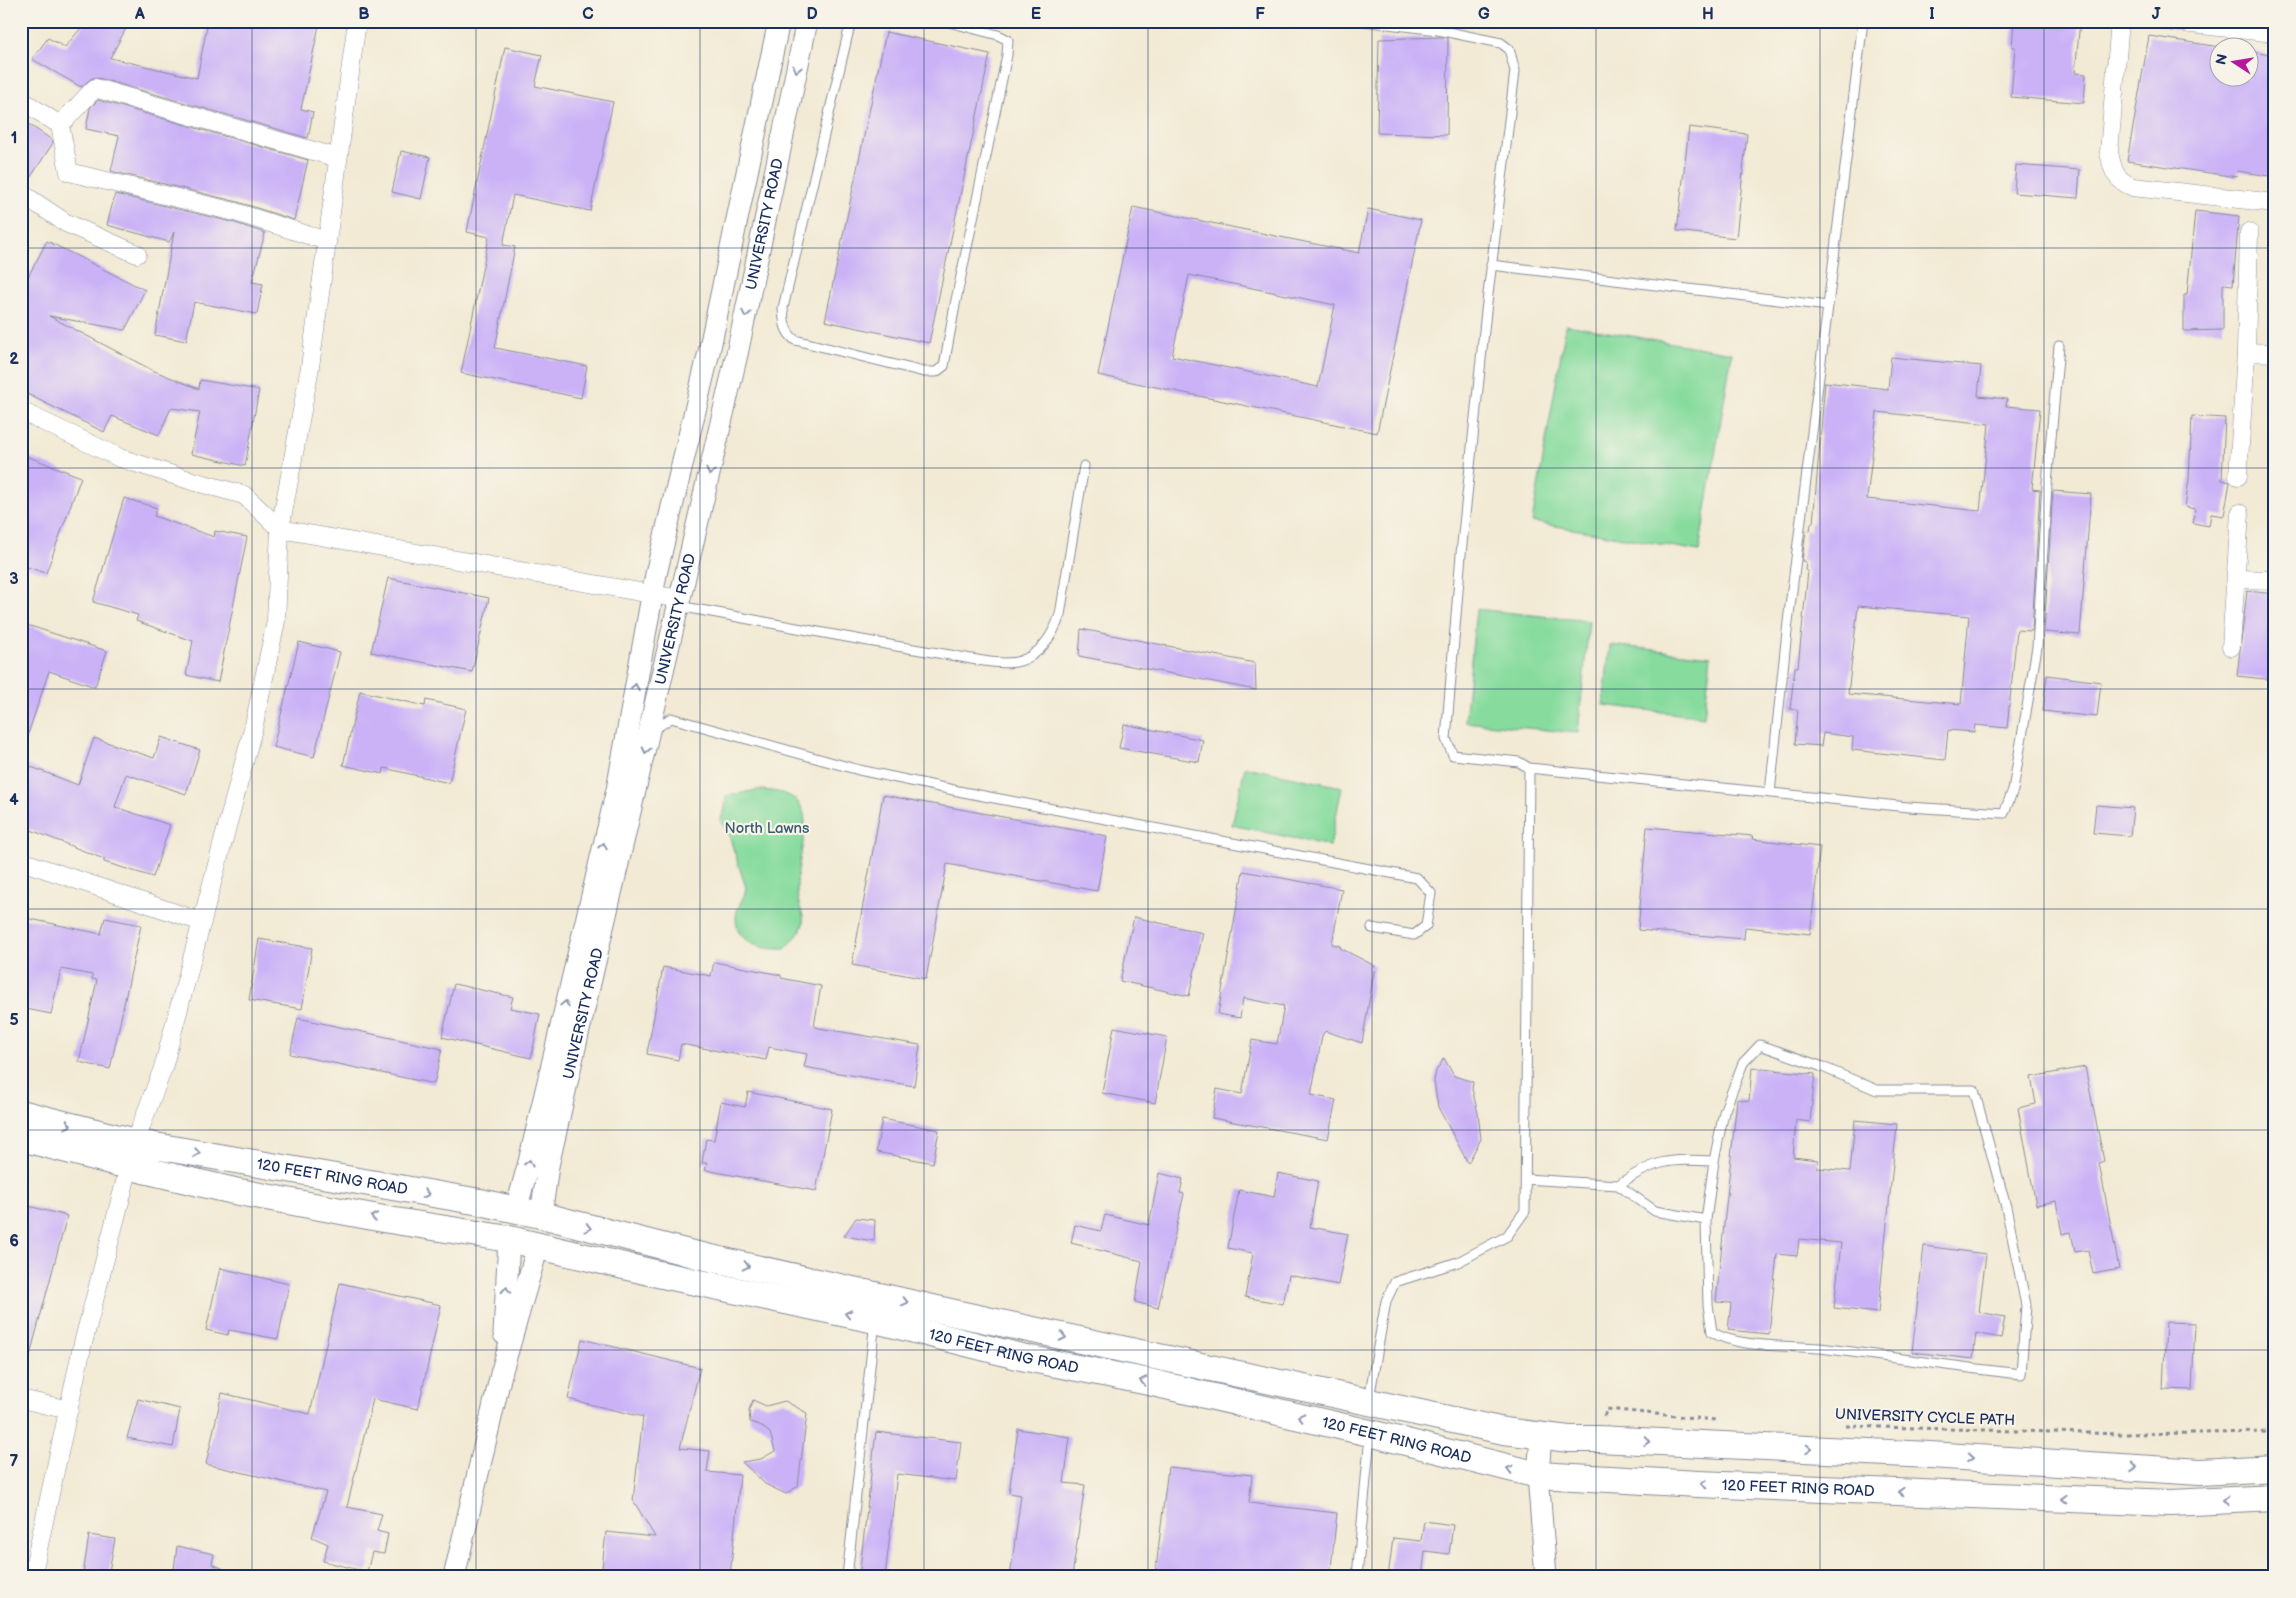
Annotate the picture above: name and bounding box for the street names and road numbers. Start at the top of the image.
street label: UNIVERSITY ROAD [742,157,788,292]
street label: UNIVERSITY ROAD [651,552,700,687]
street label: UNIVERSITY ROAD [559,946,608,1081]
street label: 120 FEET RING ROAD [255,1155,409,1199]
street label: 120 FEET RING ROAD [927,1325,1080,1378]
street label: UNIVERSITY CYCLE PATH [1835,1405,2015,1430]
street label: 120 FEET RING ROAD [1320,1413,1473,1468]
street label: 120 FEET RING ROAD [1721,1476,1875,1501]

